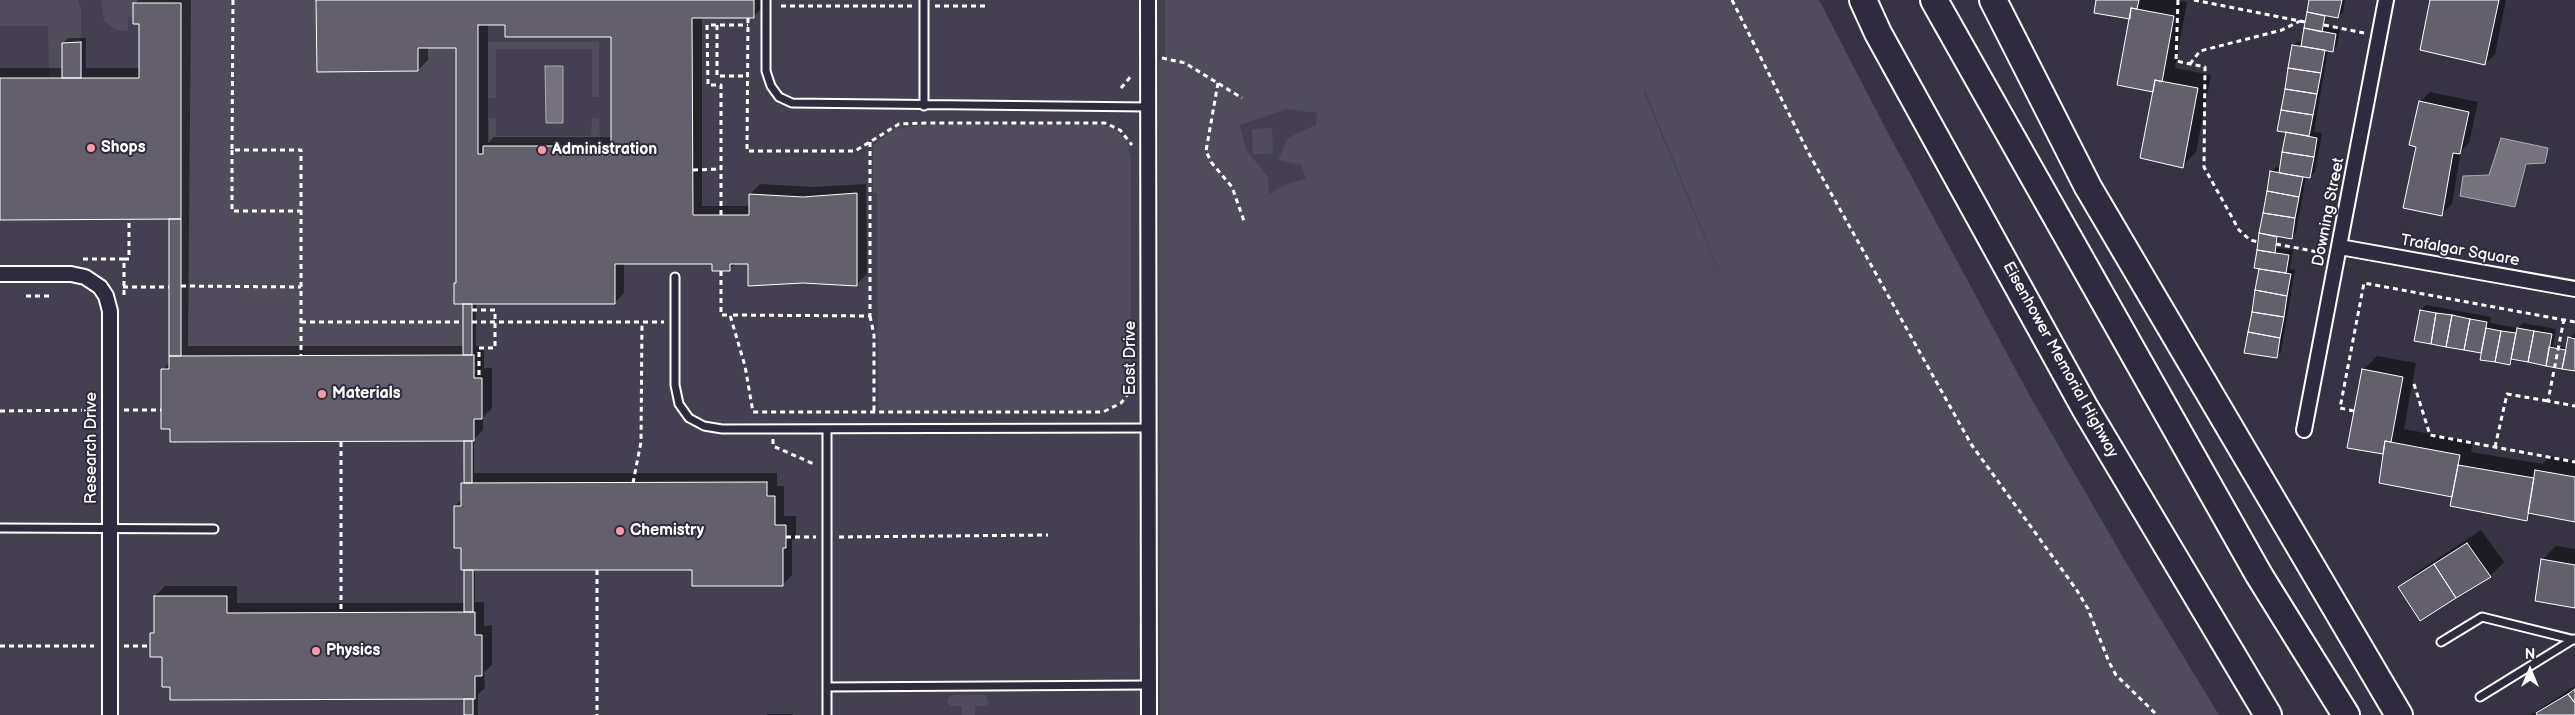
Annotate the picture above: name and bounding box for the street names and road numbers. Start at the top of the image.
street label: Downing Street [2309,156,2349,268]
street label: Trafalgar Square [2399,231,2521,271]
street label: Eisenhower Memorial Highway [1998,259,2122,461]
street label: East Drive [1121,321,1141,395]
street label: Research Drive [82,392,102,504]

